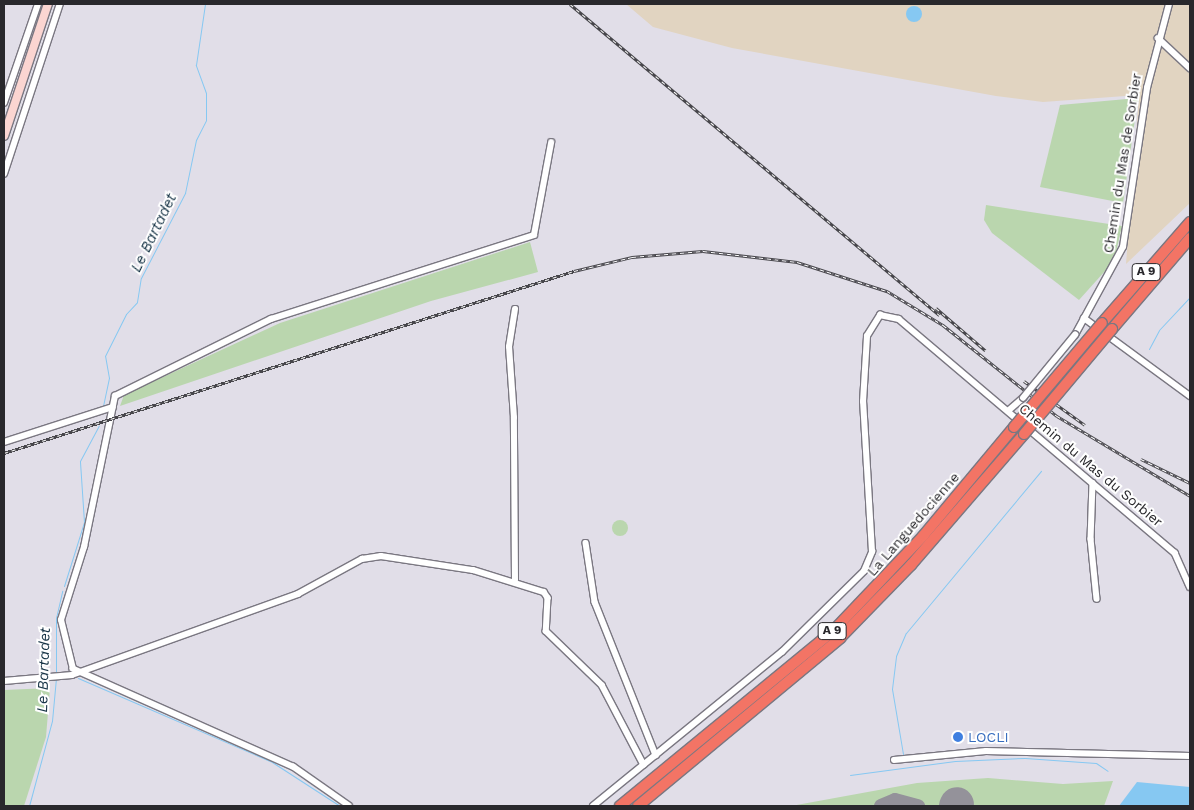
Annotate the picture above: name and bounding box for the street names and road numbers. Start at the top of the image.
street label: Chemin du Mas de Sorbier [1099,72,1145,254]
road number: A 9 [1131,262,1161,282]
street label: Chemin du Mas du Sorbier [1016,400,1166,530]
street label: La Languedocienne [863,469,963,579]
road number: A 9 [817,622,847,640]

